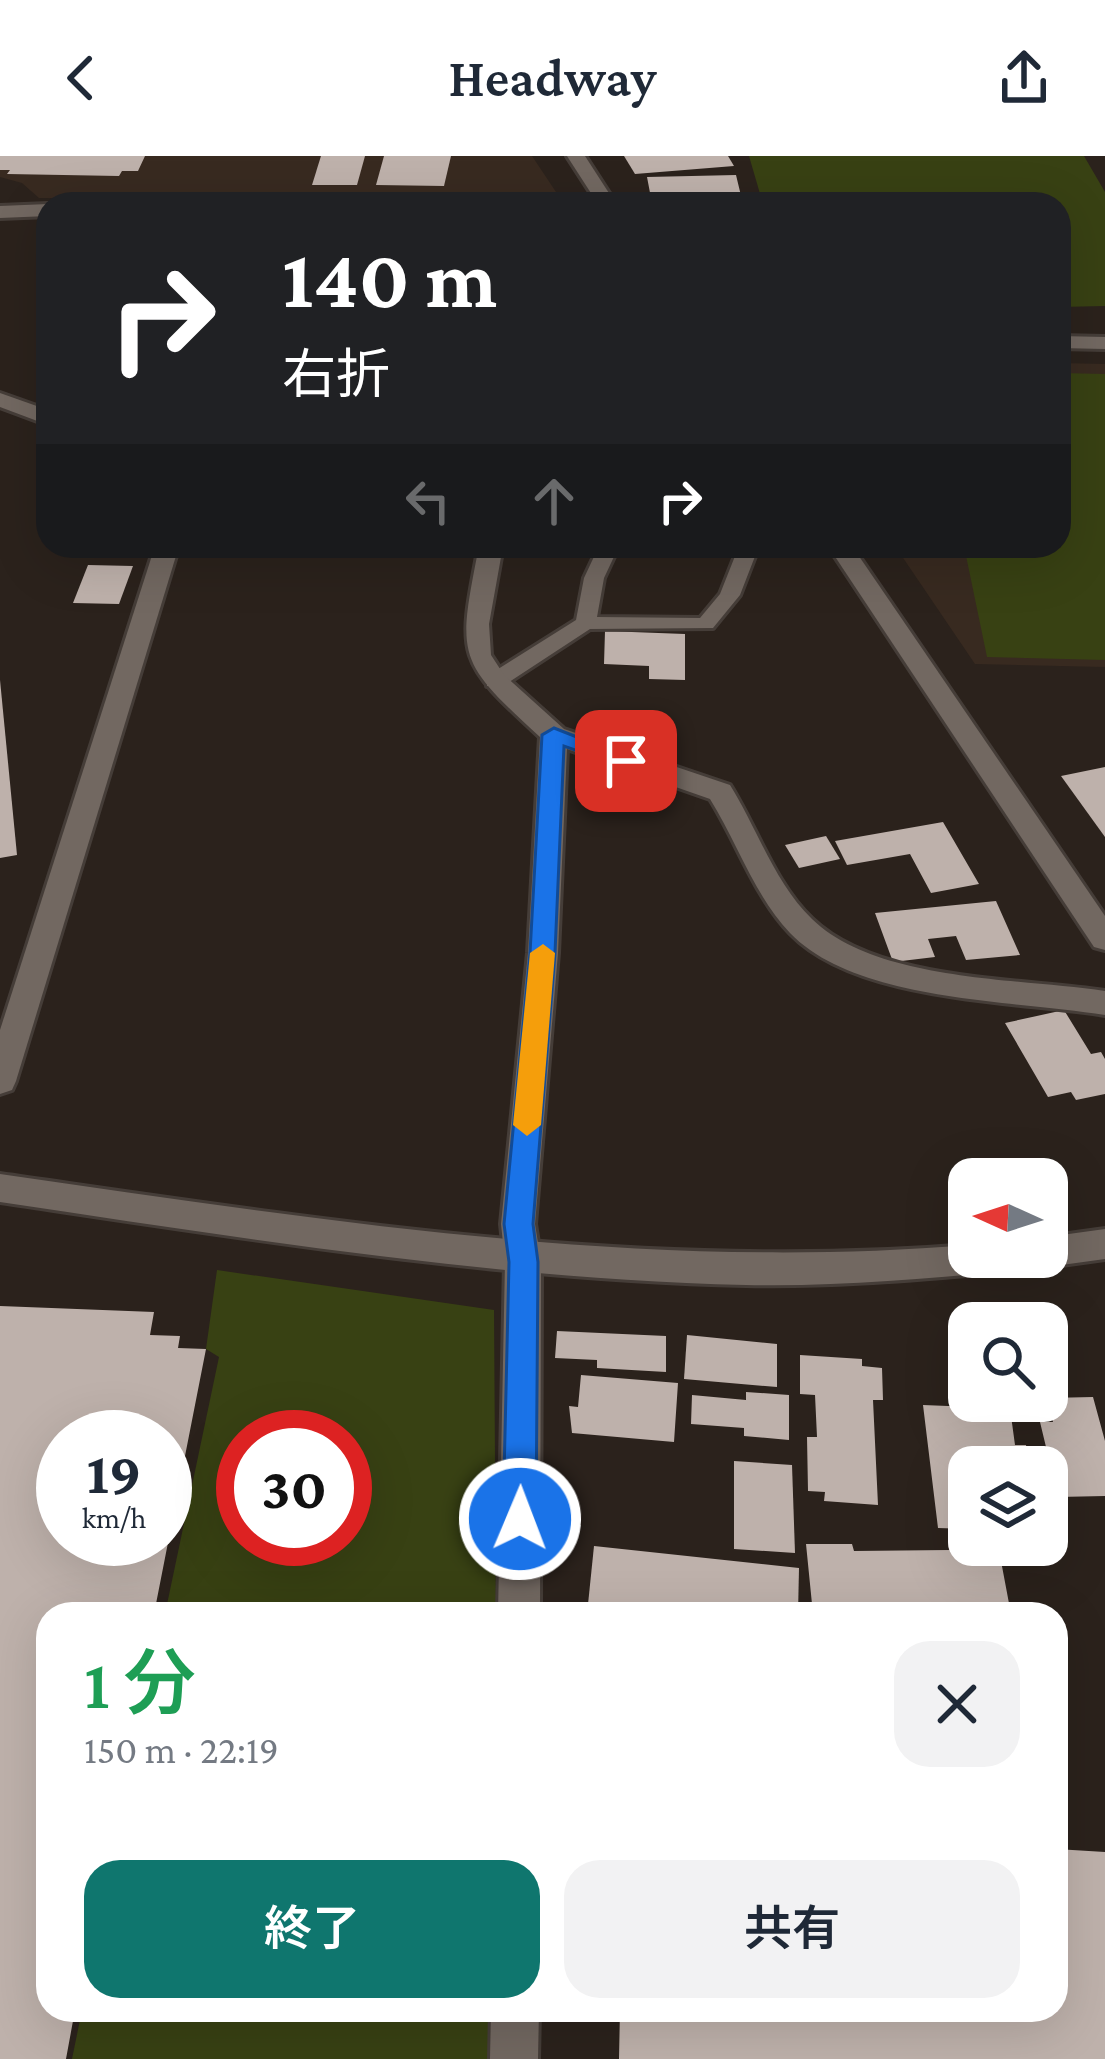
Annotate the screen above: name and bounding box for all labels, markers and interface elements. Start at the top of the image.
icon: back [48,45,114,111]
icon: share [991,45,1057,111]
text: Headway [448,48,657,108]
text: 140 m [282,232,497,325]
icon: right [84,240,240,396]
text: 右折 [282,345,390,405]
icon: left [395,468,461,534]
icon: ahead [521,468,587,534]
icon: right [647,468,713,534]
pin [575,710,677,812]
icon: arrive [593,728,659,794]
north arrow [948,1158,1068,1278]
map controls [948,1158,1068,1566]
button: search [948,1302,1068,1422]
speed limit sign: 30 [216,1410,372,1566]
text: 19 [86,1439,142,1506]
button: layers [948,1446,1068,1566]
position arrow [457,1456,583,1582]
text: km/h [82,1501,146,1534]
button: close [894,1641,1020,1767]
text: 1 分 [84,1643,195,1723]
text: 150 m · 22:19 [84,1728,279,1771]
button: 終了 [84,1860,540,1998]
button: 共有 [564,1860,1020,1998]

